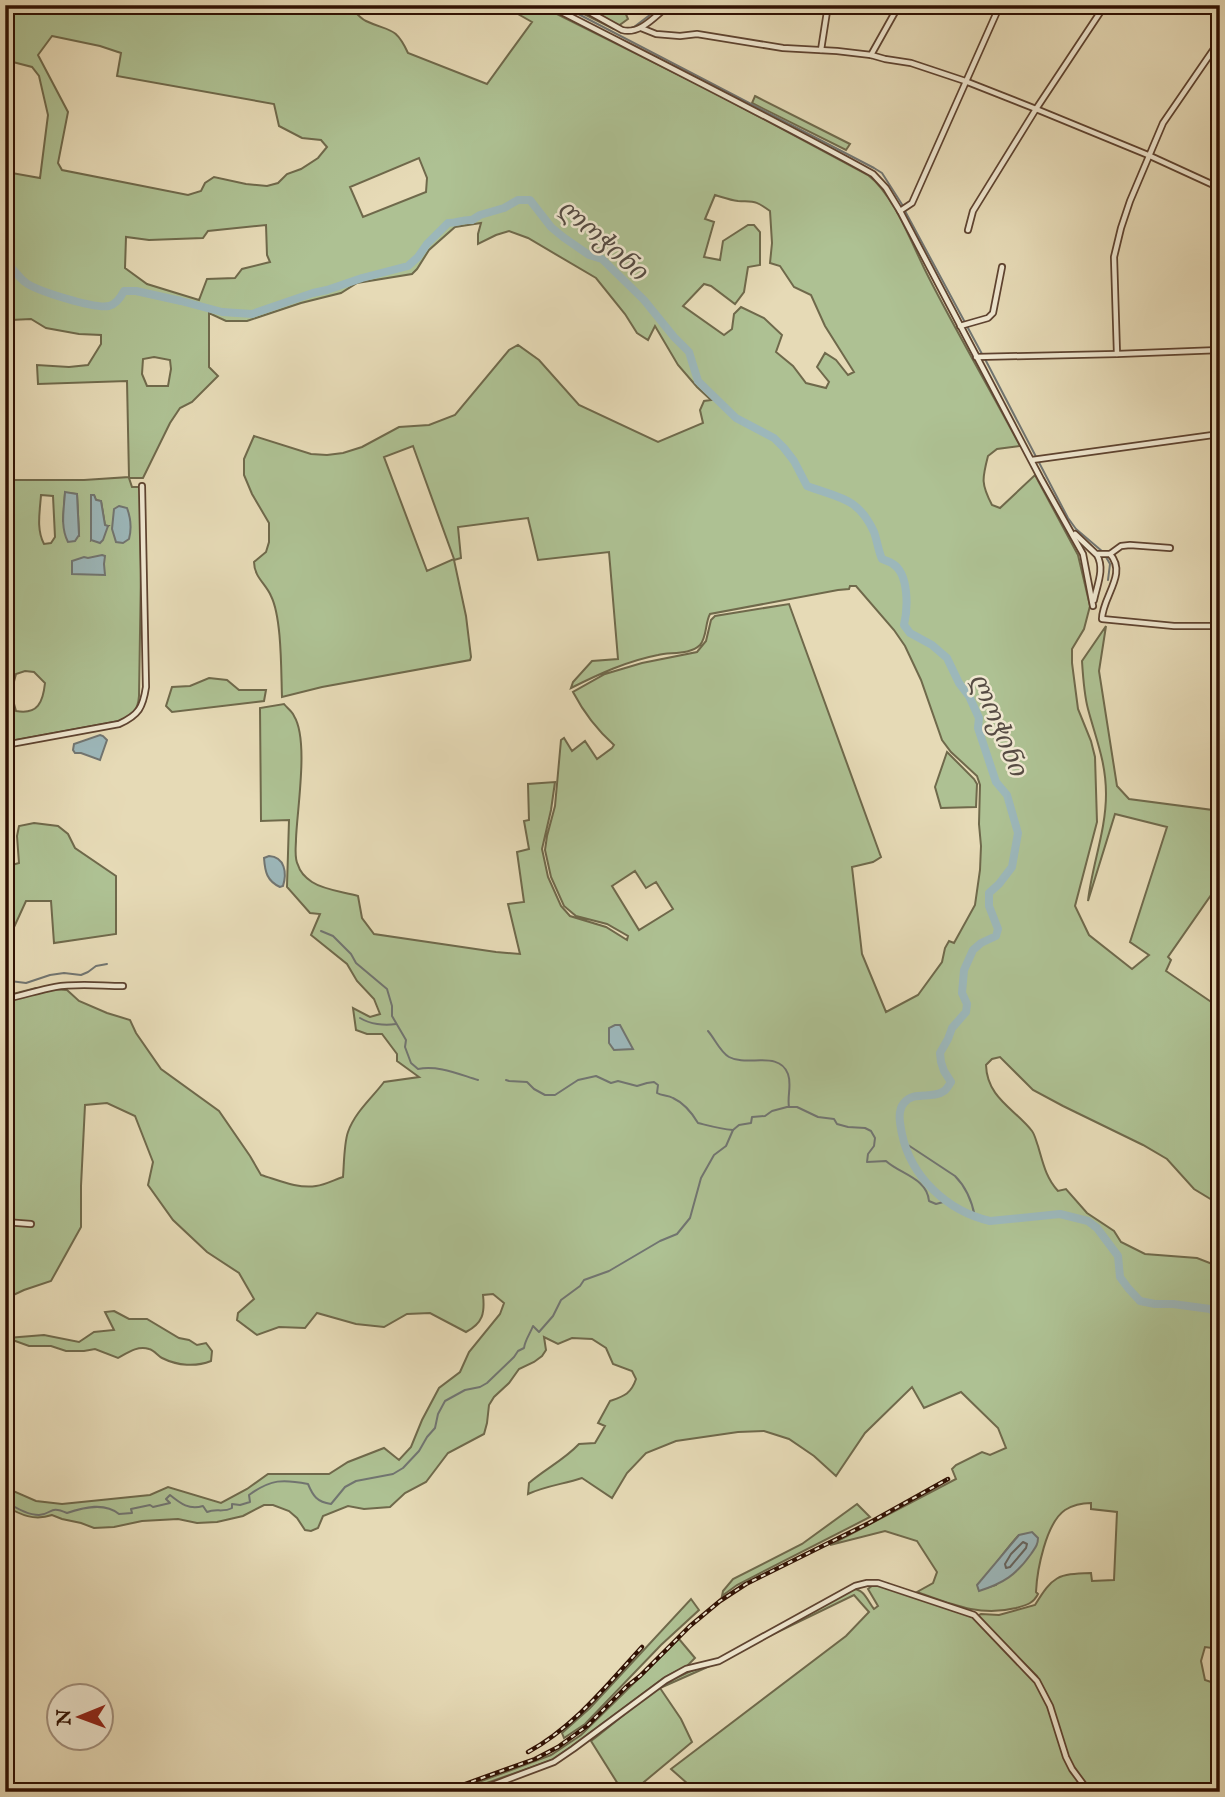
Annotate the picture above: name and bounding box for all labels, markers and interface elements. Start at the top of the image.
water label: ლოჭინი [550,192,655,289]
water label: ლოჭინი [961,668,1035,782]
north arrow [46,1682,116,1752]
text: N [53,1708,77,1727]

